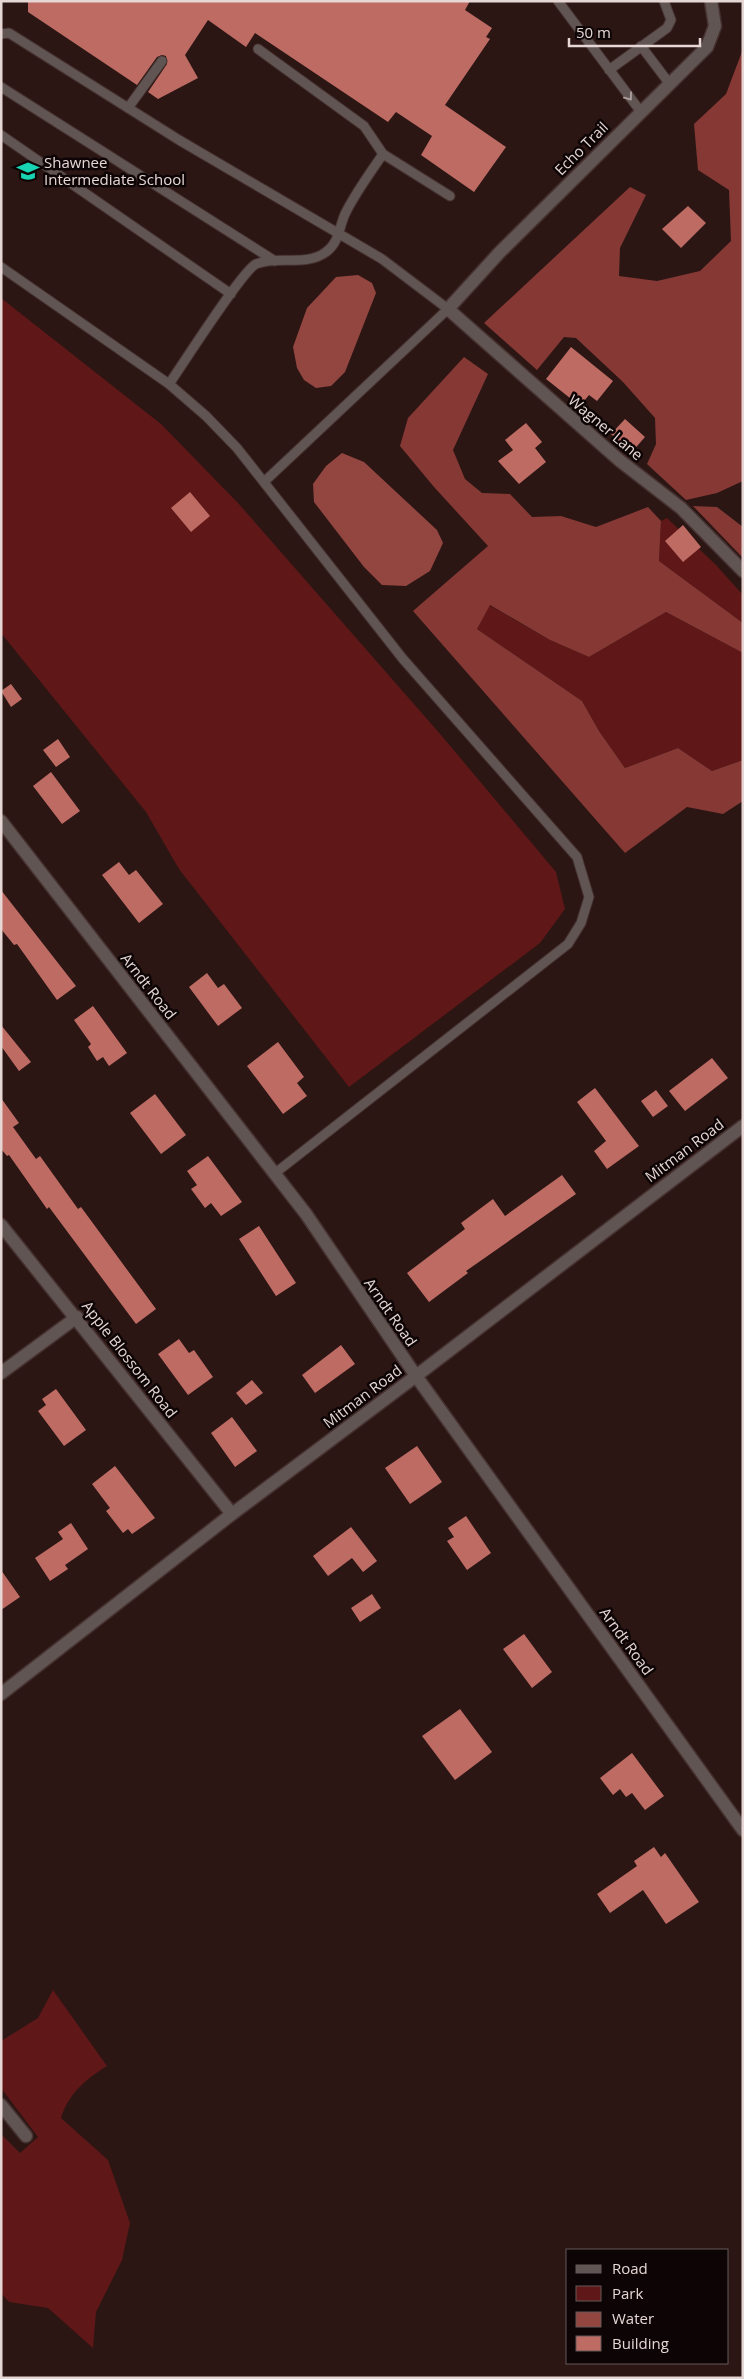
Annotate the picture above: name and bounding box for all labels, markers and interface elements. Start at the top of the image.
scale bar [569,15,700,47]
text: 50 m [576,22,611,42]
one-way arrow [623,91,632,101]
street label: Echo Trail [550,117,612,179]
place label: Shawnee Intermediate School [44,152,185,189]
school or university icon: Shawnee Intermediate School [15,158,41,184]
street label: Wagner Lane [564,390,648,464]
street label: Arndt Road [117,949,181,1023]
street label: Mitman Road [641,1114,727,1186]
street label: Arndt Road [360,1274,422,1350]
street label: Apple Blossom Road [78,1296,182,1422]
street label: Mitman Road [319,1360,405,1432]
street label: Arndt Road [596,1603,658,1679]
legend [566,2249,729,2364]
text: Road [612,2258,648,2278]
text: Park [612,2283,643,2303]
text: Water [612,2308,654,2328]
text: Building [612,2333,669,2353]

